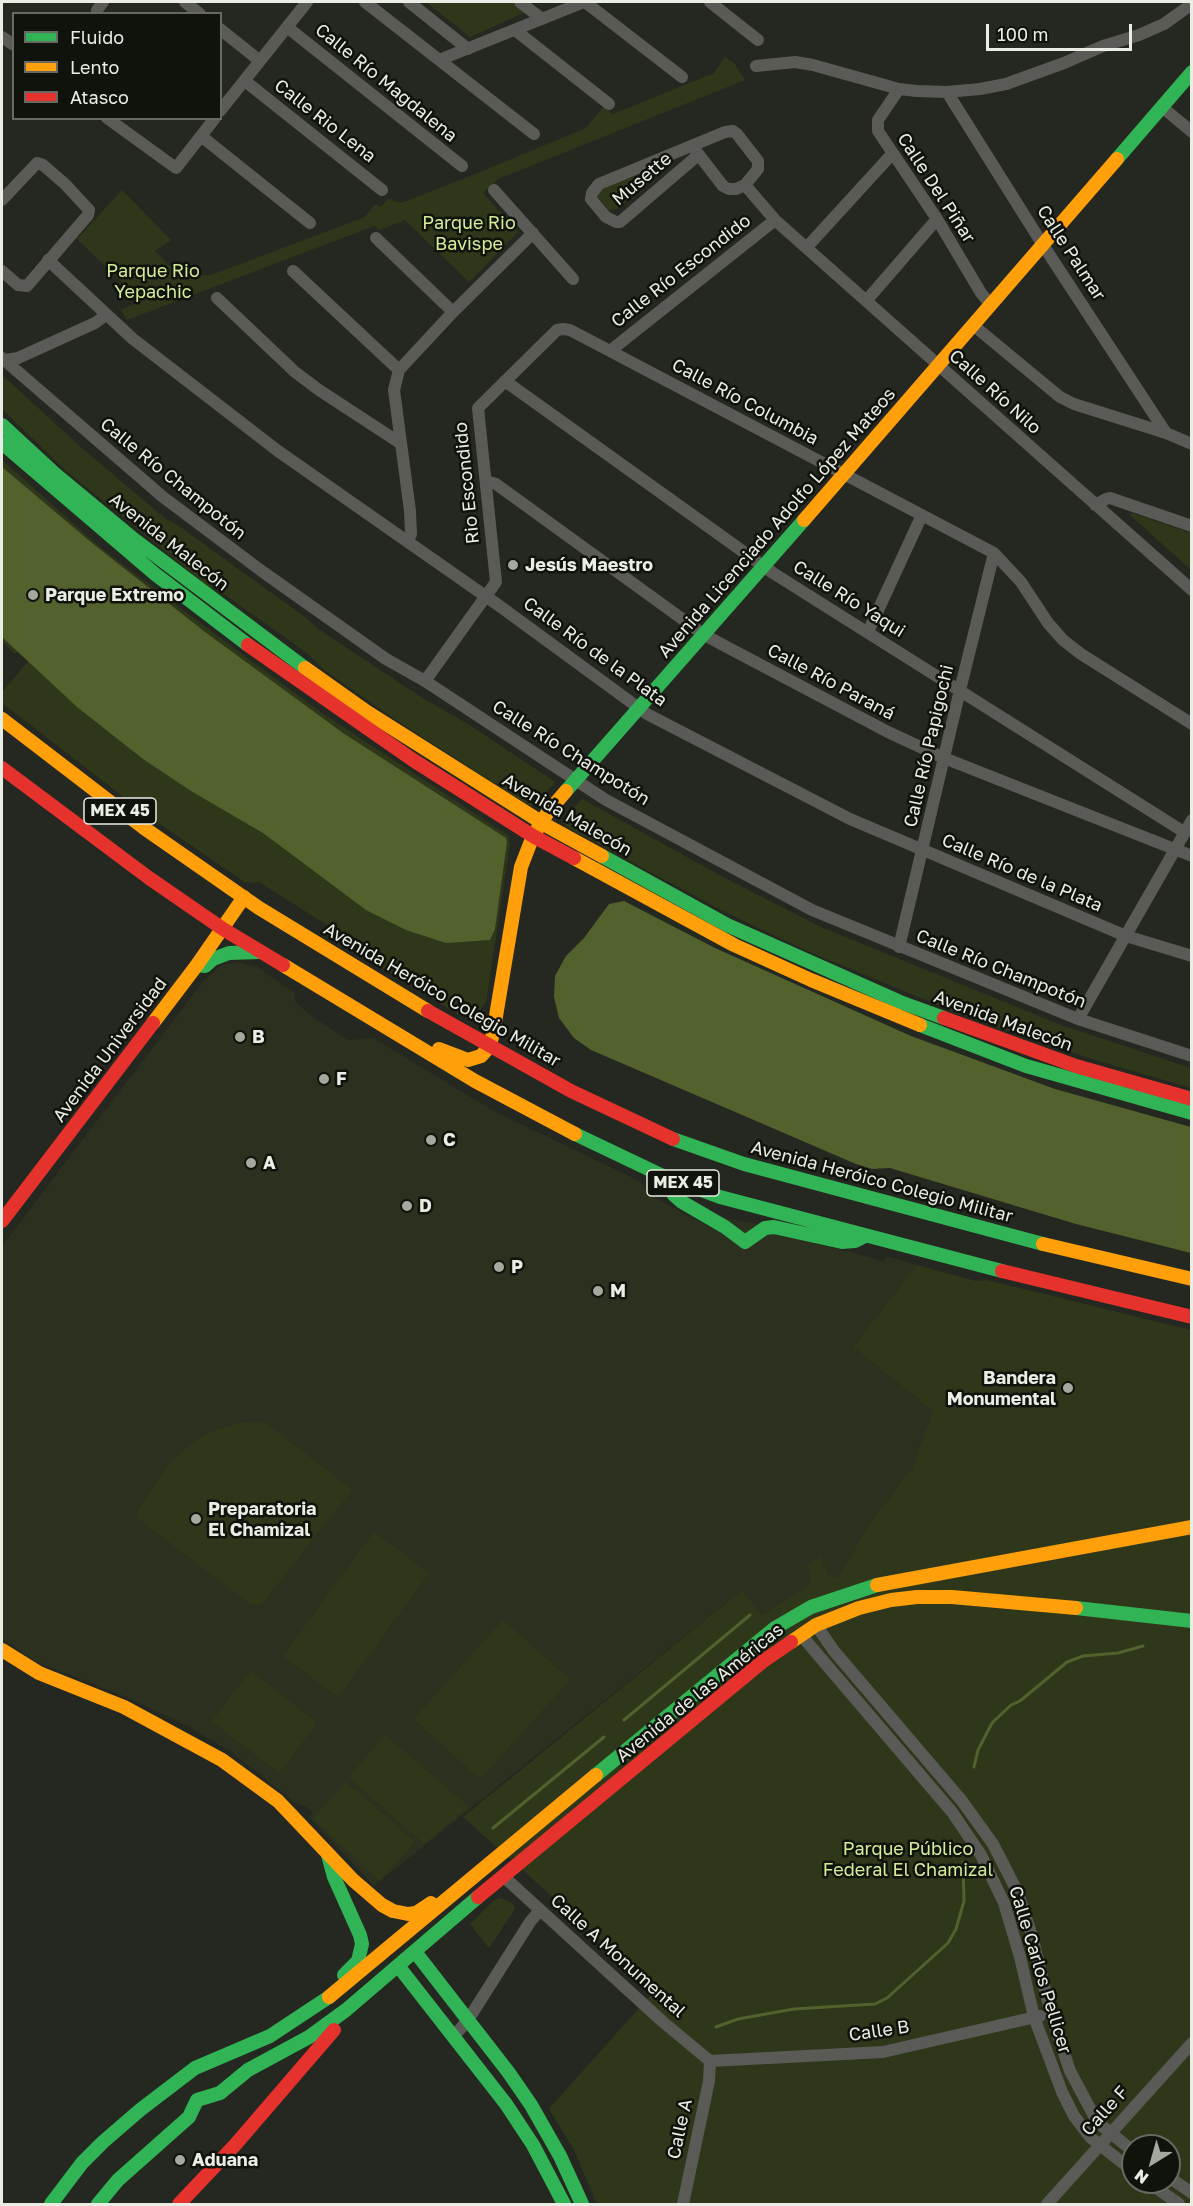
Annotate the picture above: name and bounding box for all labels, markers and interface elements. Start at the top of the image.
legend [12,12,222,120]
scale bar [989,12,1134,50]
street label: Calle Río Magdalena [311,19,461,147]
text: 100 m [997,23,1048,45]
text: Fluido [70,26,124,48]
text: Lento [70,56,119,78]
street label: Calle Rio Lena [270,75,380,167]
text: Atasco [70,86,129,108]
street label: Calle Del Piñar [892,129,980,247]
street label: Musette [608,148,676,210]
street label: Calle Palmar [1032,201,1110,305]
street label: Calle Río Escondido [607,210,755,332]
park label: Parque Rio Bavispe [422,212,516,254]
park label: Parque Rio Yepachic [106,260,200,302]
street label: Calle Río Nilo [945,345,1045,439]
street label: Calle Río Columbia [668,354,822,450]
street label: Avenida Licenciado Adolfo López Mateos [654,384,900,662]
street label: Calle Río Champotón [96,414,250,544]
street label: Rio Escondido [450,421,484,545]
street label: Avenida Malecón [105,489,233,595]
place label: Jesús Maestro [525,554,653,576]
street label: Calle Río Yaqui [789,556,909,642]
marker: Jesús Maestro [506,558,520,572]
place label: Parque Extremo [45,584,184,606]
marker: Parque Extremo [26,588,40,602]
street label: Calle Río de la Plata [519,593,671,711]
street label: Calle Río Paraná [764,639,898,725]
street label: Calle Río Papigochi [900,663,958,829]
street label: Calle Río Champotón [488,696,654,810]
street label: Avenida Malecón [498,769,636,861]
road number: MEX 45 [84,798,156,824]
street label: Calle Río de la Plata [938,829,1106,917]
street label: Avenida Heróico Colegio Militar [320,918,564,1072]
street label: Calle Río Champotón [913,925,1089,1013]
street label: Avenida Universidad [49,973,171,1127]
street label: Avenida Malecón [931,986,1075,1056]
place label: B [252,1026,265,1048]
marker: B [233,1030,247,1044]
place label: F [336,1068,347,1090]
marker: F [317,1072,331,1086]
place label: C [443,1129,456,1151]
marker: C [424,1133,438,1147]
street label: Avenida Heróico Colegio Militar [749,1137,1015,1227]
place label: A [263,1152,276,1174]
marker: A [244,1156,258,1170]
road number: MEX 45 [647,1170,719,1196]
place label: D [419,1195,432,1217]
marker: D [400,1199,414,1213]
place label: P [511,1256,523,1278]
marker: P [492,1260,506,1274]
place label: M [610,1280,626,1302]
marker: M [591,1284,605,1298]
place label: Bandera Monumental [947,1367,1056,1410]
marker: Bandera Monumental [1061,1381,1075,1395]
place label: Preparatoria El Chamizal [208,1498,317,1540]
marker: Preparatoria El Chamizal [189,1512,203,1526]
street label: Avenida de las Américas [612,1619,788,1767]
park label: Parque Público Federal El Chamizal [823,1838,993,1880]
street label: Calle Carlos Pellicer [1004,1884,1076,2056]
street label: Calle A Monumental [546,1890,690,2022]
street label: Calle B [847,2016,911,2046]
street label: Calle F [1077,2082,1133,2140]
street label: Calle A [663,2097,697,2161]
north arrow [1121,2134,1181,2194]
place label: Aduana [192,2149,258,2171]
marker: Aduana [173,2153,187,2167]
text: N [1130,2165,1152,2188]

